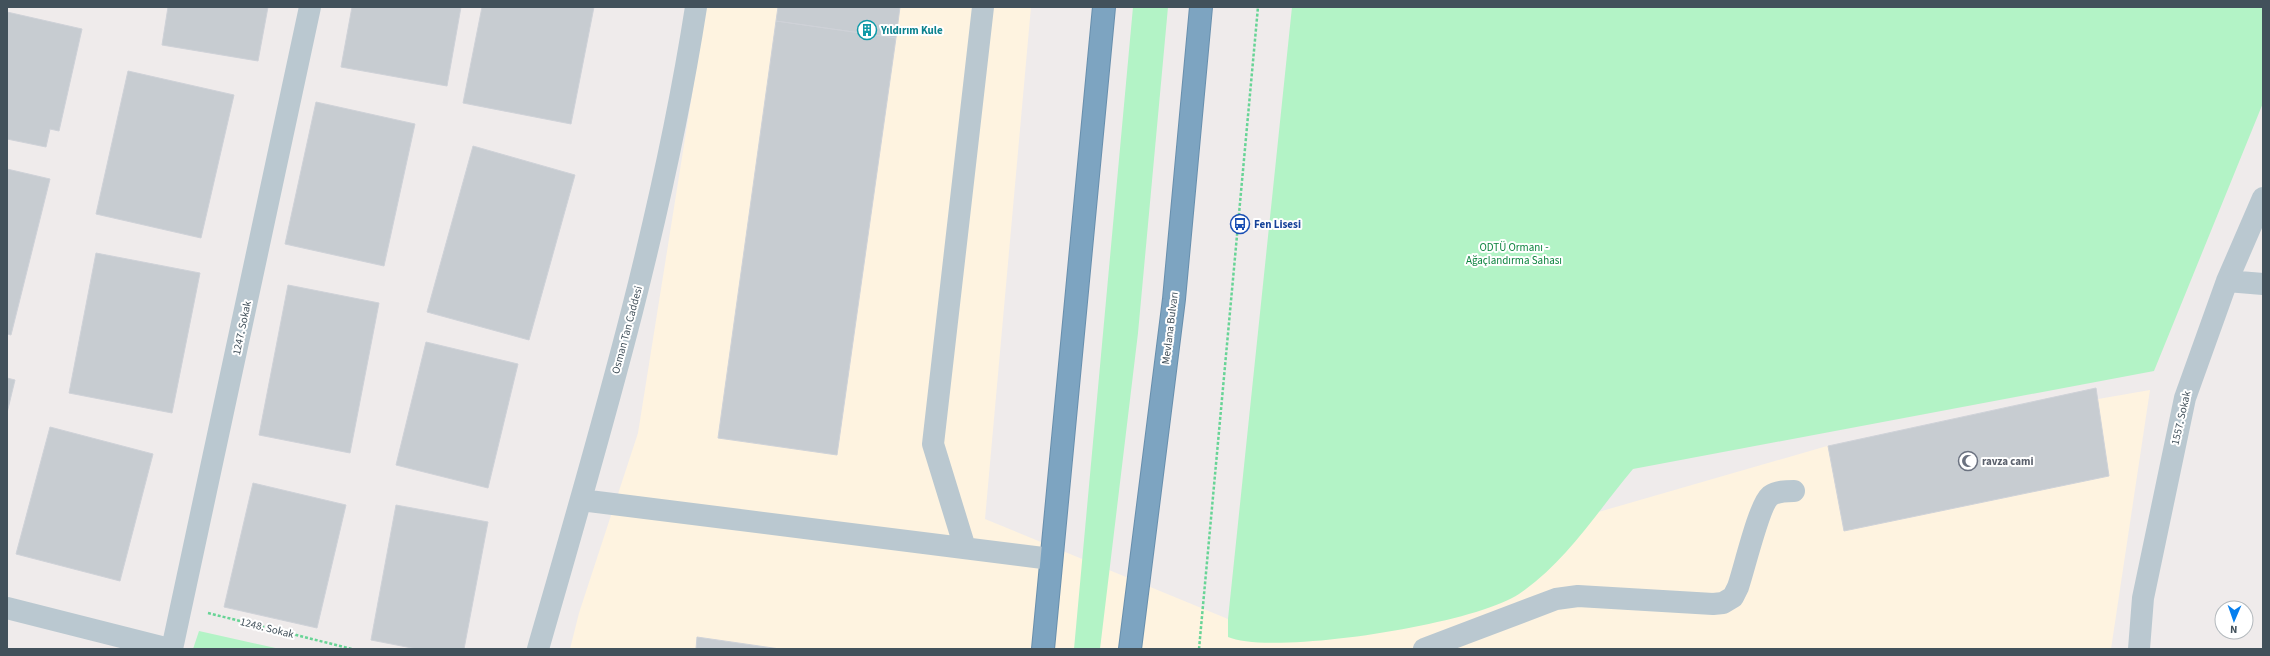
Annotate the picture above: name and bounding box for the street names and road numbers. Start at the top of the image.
street label: Osman Tan Caddesi [608,284,646,376]
street label: Mevlana Bulvarı [1158,291,1182,365]
street label: 1247. Sokak [229,299,255,356]
street label: 1557. Sokak [2168,389,2195,446]
street label: 1248. Sokak [239,614,296,642]

